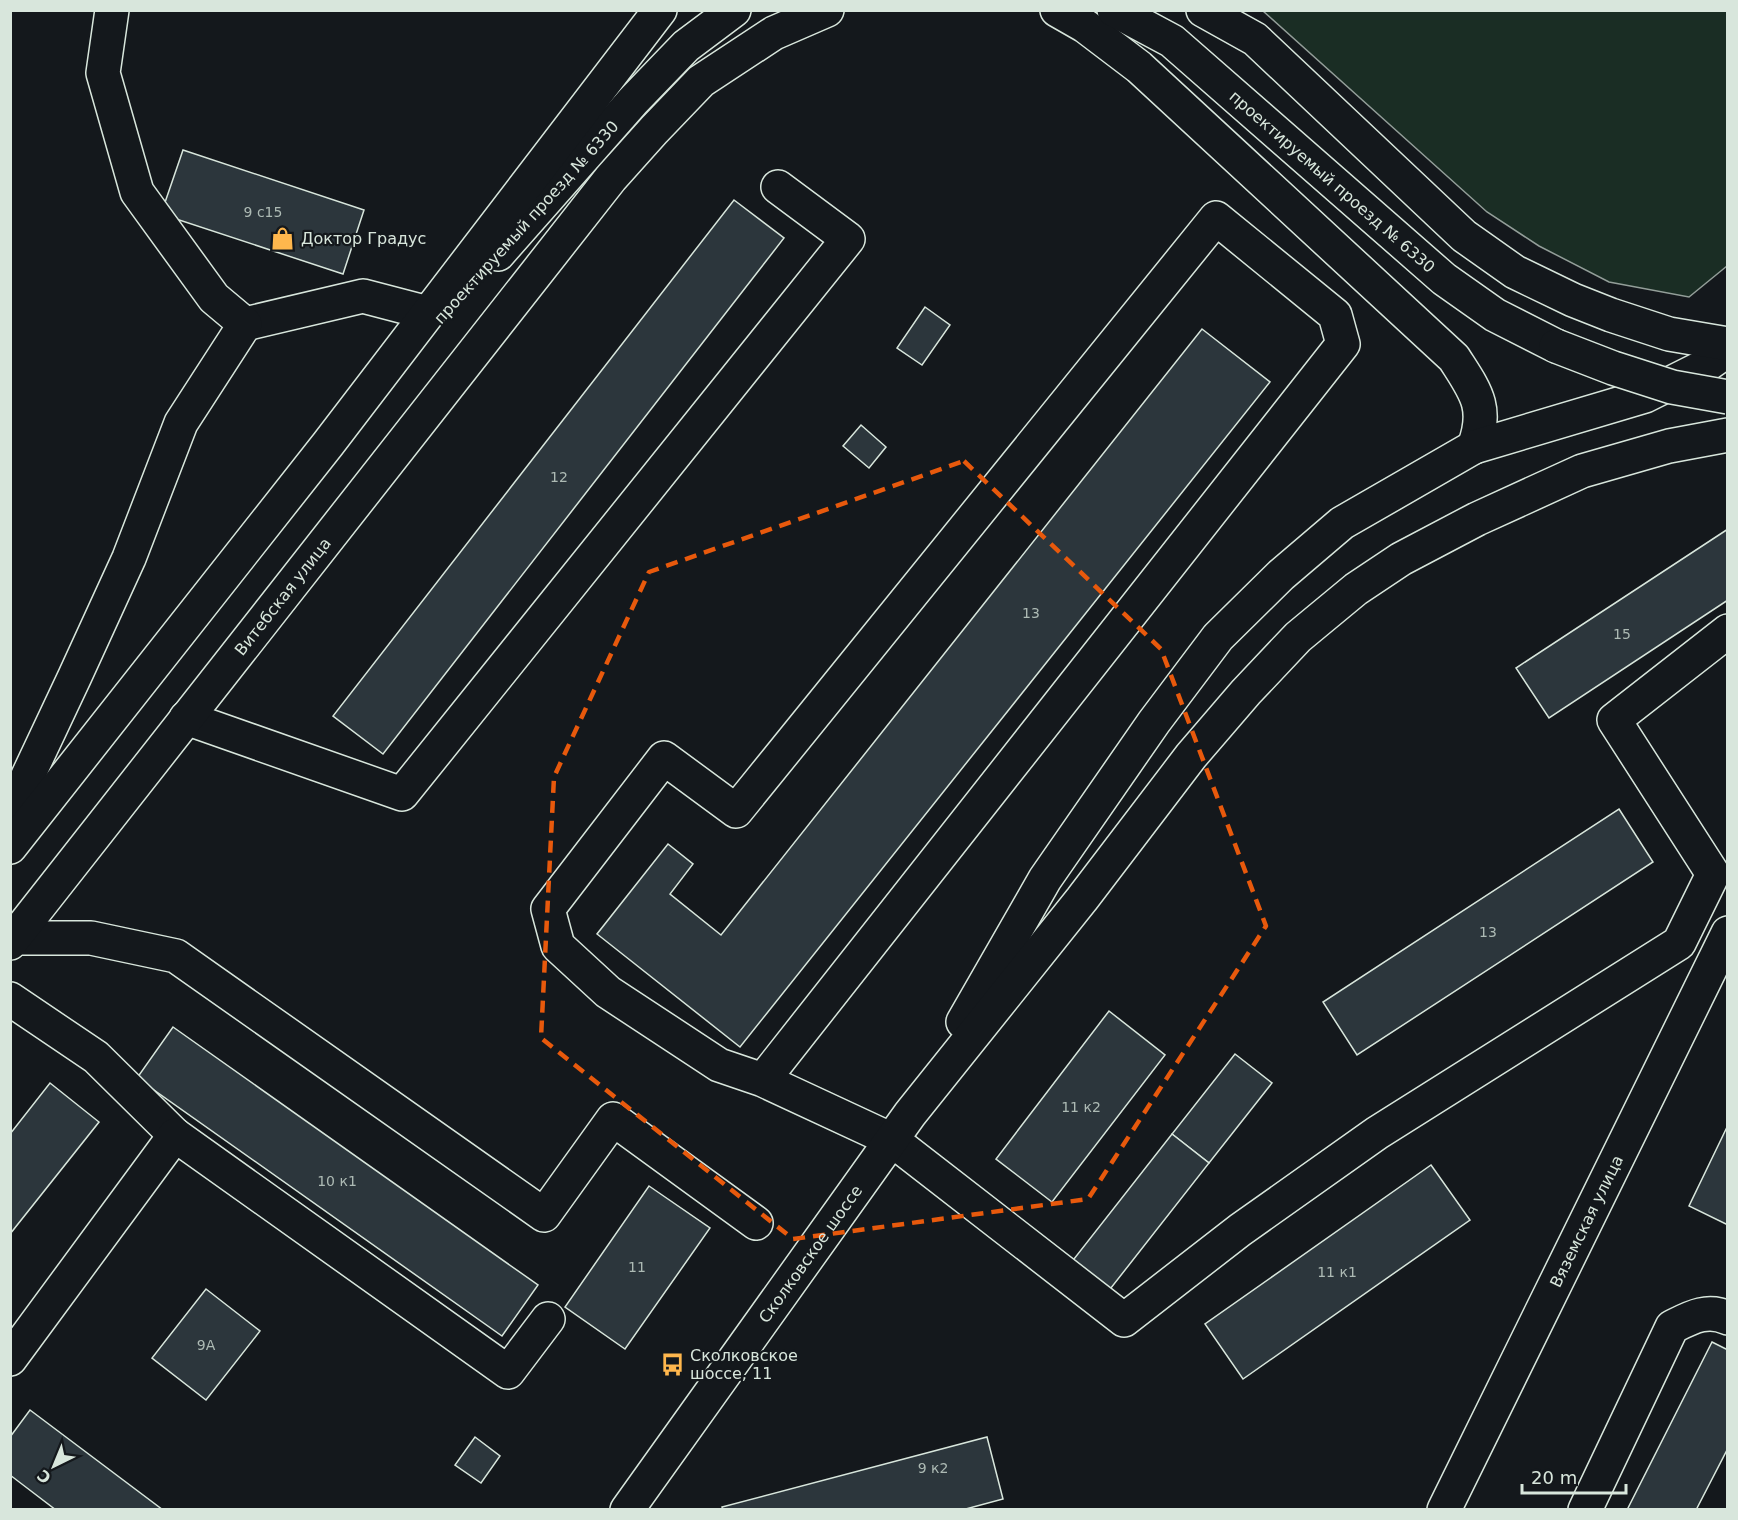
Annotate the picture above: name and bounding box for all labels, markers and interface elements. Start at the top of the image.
street label: проектируемый проезд № 6330 [1226,87,1439,277]
street label: проектируемый проезд № 6330 [430,117,623,328]
house number: 9 с15 [244,204,282,220]
shop icon: Доктор Градус [270,225,296,251]
place label: Доктор Градус [301,229,426,248]
house number: 12 [550,469,568,485]
street label: Витебская улица [231,534,335,659]
house number: 13 [1022,605,1040,621]
house number: 15 [1613,626,1631,642]
house number: 13 [1479,924,1497,940]
house number: 11 к2 [1061,1099,1101,1115]
street label: Вяземская улица [1546,1152,1627,1290]
house number: 10 к1 [317,1173,357,1189]
street label: Сколковское шоссе [755,1181,866,1327]
house number: 11 [628,1259,646,1275]
house number: 11 к1 [1317,1264,1357,1280]
house number: 9А [197,1337,216,1353]
place label: Сколковское шоссе, 11 [690,1346,798,1383]
bus stop icon: Сколковское шоссе, 11 [659,1351,685,1377]
north arrow [24,1436,84,1496]
scale bar [1522,1457,1626,1495]
house number: 9 к2 [918,1460,948,1476]
text: С [33,1466,55,1488]
text: 20 m [1531,1467,1577,1488]

